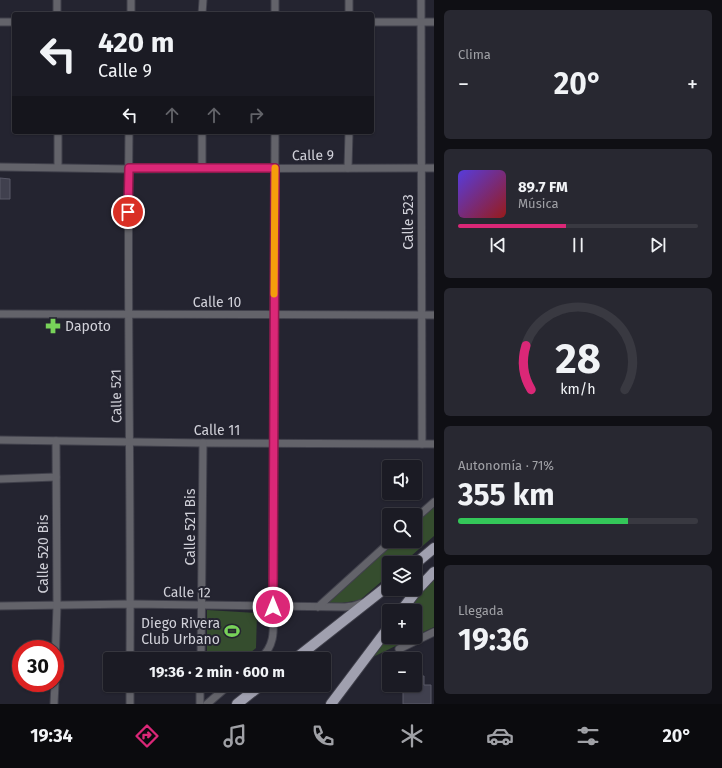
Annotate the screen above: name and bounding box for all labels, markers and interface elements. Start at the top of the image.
text: 420 m [98,26,174,59]
icon: left [32,28,84,80]
text: Clima [458,47,491,62]
text: Calle 9 [98,60,152,82]
text: 20° [554,66,602,102]
text: − [458,71,469,98]
text: + [687,71,698,98]
icon: left [119,104,141,126]
icon: ahead [161,104,183,126]
icon: ahead [203,104,225,126]
icon: right [245,104,267,126]
street label: Calle 9 [292,147,334,164]
text: 89.7 FM [518,178,568,196]
street label: Calle 523 [400,194,417,250]
pin [111,195,145,229]
text: Música [518,196,559,211]
icon: arrive [117,201,139,223]
icon: previous [487,234,509,256]
icon: pause [567,234,589,256]
icon: next [647,234,669,256]
street label: Calle 10 [193,294,241,311]
pharmacy icon: Dapoto [44,317,62,335]
place label: Dapoto [65,318,111,335]
text: 28 [555,334,601,384]
street label: Calle 521 [108,369,125,423]
text: km/h [560,381,596,398]
street label: Calle 11 [194,422,240,439]
text: Autonomía · 71% [458,458,554,473]
map controls [382,460,422,692]
button: sound [382,460,422,500]
text: 355 km [458,477,555,513]
street label: Calle 521 Bis [182,488,199,565]
button: search [382,508,422,548]
street label: Calle 520 Bis [35,514,52,593]
button: layers [382,556,422,596]
street label: Calle 12 [163,584,211,601]
position arrow [252,586,294,628]
text: Llegada [458,603,504,618]
button: + [382,604,422,644]
place label: Diego Rivera Club Urbano [141,615,220,648]
sports icon: Diego Rivera Club Urbano [223,622,241,640]
text: 19:36 [458,622,529,658]
speed limit sign: 30 [12,640,64,692]
button: − [382,652,422,692]
text: 19:36 · 2 min · 600 m [149,663,285,681]
icon: directions [133,722,161,750]
icon: music [221,722,249,750]
icon: phone [309,722,337,750]
icon: climate [398,722,426,750]
icon: car [486,722,514,750]
icon: filters [574,722,602,750]
text: 19:34 [30,725,73,747]
text: 20° [663,725,692,747]

